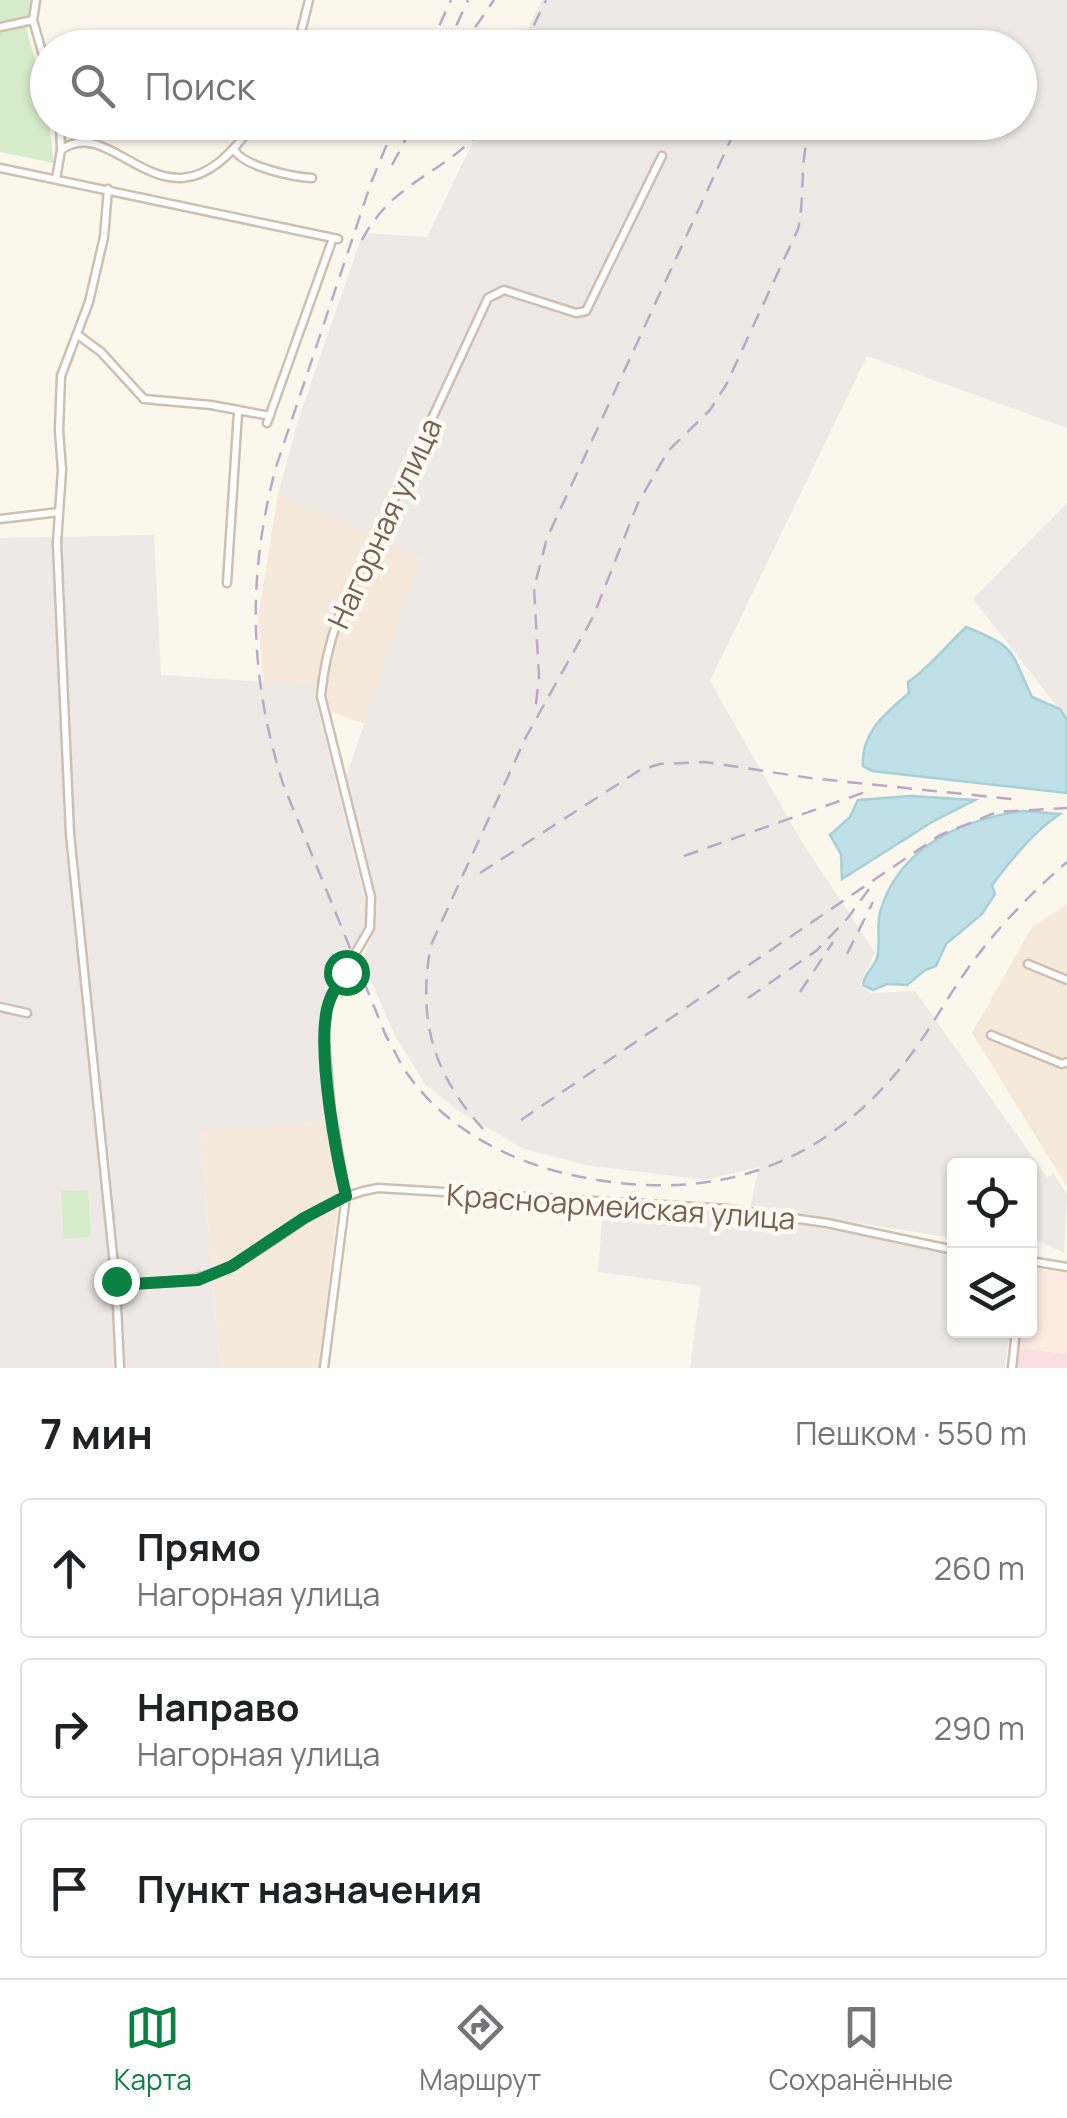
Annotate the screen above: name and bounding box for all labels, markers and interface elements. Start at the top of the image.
search box [30,30,1037,140]
icon: search [65,58,120,113]
text: Поиск [145,59,255,111]
street label: Нагорная улица [317,411,451,635]
route start [324,950,370,996]
map controls [947,1158,1037,1338]
button: locate [947,1158,1037,1248]
street label: Красноармейская улица [445,1173,797,1239]
button: layers [947,1248,1037,1338]
route end [94,1259,140,1305]
text: 7 мин [40,1404,153,1462]
text: Пешком · 550 m [795,1411,1027,1455]
text: Прямо [137,1520,261,1572]
icon: ahead [42,1541,97,1596]
text: 260 m [934,1546,1025,1590]
text: Нагорная улица [137,1572,380,1616]
text: Направо [137,1680,299,1732]
icon: right [42,1701,97,1756]
text: 290 m [934,1706,1025,1750]
text: Нагорная улица [137,1732,380,1776]
icon: arrive [42,1861,97,1916]
text: Пункт назначения [137,1862,482,1914]
tab: Карта [114,2000,192,2098]
tab: Маршрут [419,2000,541,2098]
tab: Сохранённые [769,2000,953,2098]

